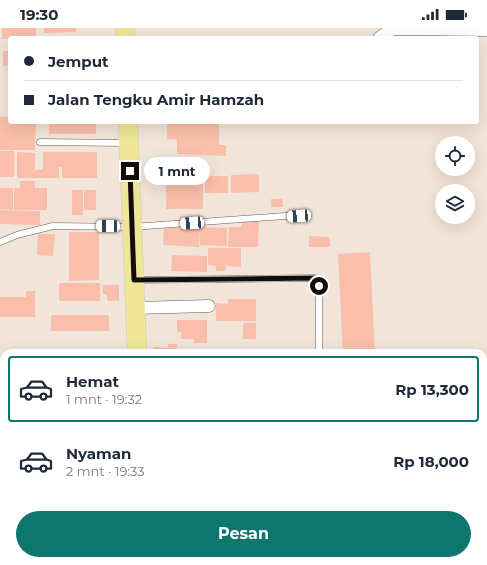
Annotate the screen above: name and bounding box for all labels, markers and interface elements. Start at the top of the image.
text: 19:30 [20,5,58,24]
text: Jemput [48,52,109,71]
text: Jalan Tengku Amir Hamzah [48,90,264,109]
map controls [435,136,475,224]
button: locate [435,136,475,176]
callout: 1 mnt [144,157,210,185]
route end [121,162,139,180]
text: 1 mnt [158,163,196,179]
button: layers [435,184,475,224]
car [287,209,311,223]
car [180,216,204,230]
car [96,220,120,232]
route start [310,277,328,295]
icon: car [18,371,54,407]
text: Hemat [66,372,119,391]
text: Rp 13,300 [395,380,469,399]
text: 1 mnt · 19:32 [66,391,142,407]
icon: car [18,443,54,479]
text: Nyaman [66,444,131,463]
text: Rp 18,000 [393,452,469,471]
text: 2 mnt · 19:33 [66,463,145,479]
button: Pesan [16,511,471,557]

